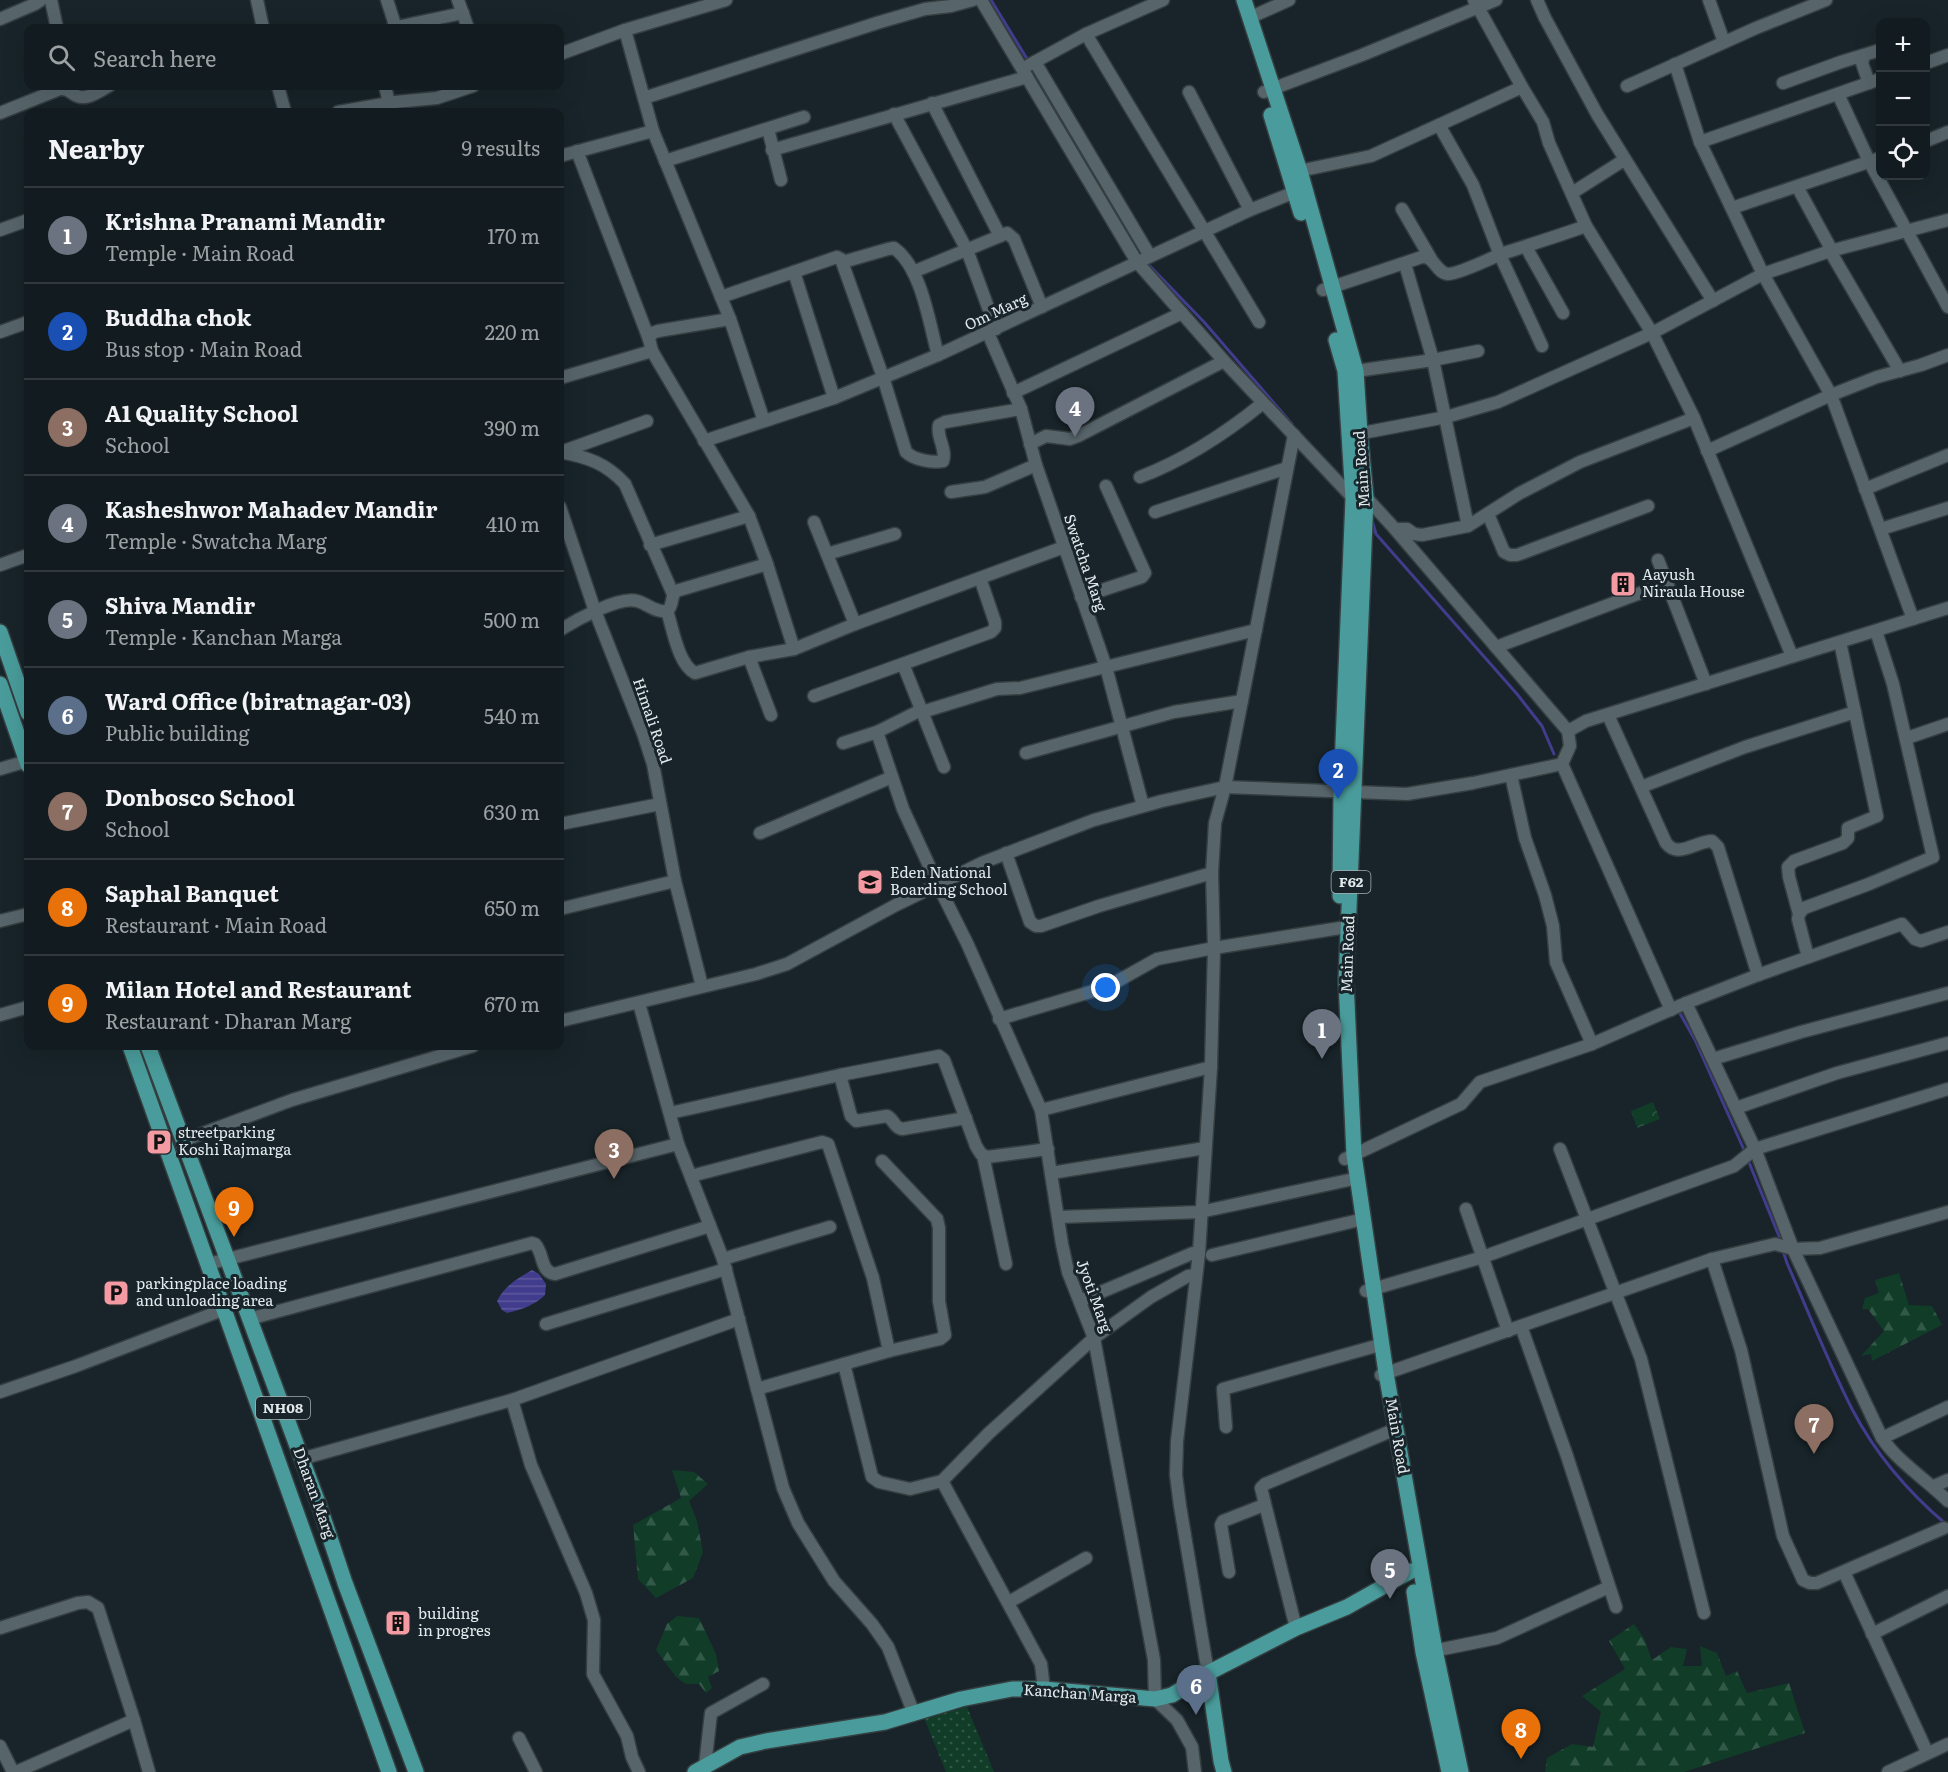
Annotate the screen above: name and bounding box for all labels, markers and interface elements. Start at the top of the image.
map controls [1876,18,1930,180]
button: + [1876,18,1930,72]
search box [24,24,564,90]
icon: search [45,41,78,74]
text: Search here [93,41,216,74]
button: − [1876,72,1930,126]
button: locate [1876,126,1930,180]
text: Nearby [48,128,144,167]
text: 9 results [461,132,540,162]
text: Krishna Pranami Mandir [105,204,385,237]
text: 1 [63,220,72,250]
text: 170 m [487,220,540,250]
text: Temple · Main Road [105,237,294,267]
street label: Om Marg [960,286,1031,335]
text: Buddha chok [105,300,251,333]
text: 2 [62,316,73,346]
text: 220 m [485,316,540,346]
text: Bus stop · Main Road [105,333,302,363]
pin: 4 [1056,388,1094,437]
text: A1 Quality School [105,396,299,429]
text: 3 [62,412,73,442]
text: 390 m [484,412,540,442]
text: School [105,429,170,459]
street label: Main Road [1346,430,1375,508]
text: Kasheshwor Mahadev Mandir [105,492,437,525]
text: 4 [61,508,74,538]
text: 410 m [486,508,540,538]
street label: Swatcha Marg [1059,511,1114,615]
text: Temple · Swatcha Marg [105,525,327,555]
place label: Aayush Niraula House [1642,562,1745,602]
building icon: Aayush Niraula House [1608,569,1638,599]
text: Shiva Mandir [105,588,255,621]
text: 5 [62,604,73,634]
text: 500 m [483,604,540,634]
text: Temple · Kanchan Marga [105,621,342,651]
street label: Himali Road [628,674,679,767]
text: Ward Office (biratnagar-03) [105,684,411,717]
text: 6 [62,700,73,730]
text: 540 m [484,700,540,730]
text: Public building [105,717,250,747]
pin: 2 [1318,750,1358,799]
text: Donbosco School [105,780,295,813]
text: 7 [62,796,73,826]
text: 630 m [483,796,540,826]
text: School [105,813,170,843]
place label: Eden National Boarding School [890,860,1008,900]
school or university icon: Eden National Boarding School [855,867,885,897]
road number: F62 [1332,871,1370,893]
text: Saphal Banquet [105,876,279,909]
text: 8 [62,892,73,922]
text: 650 m [484,892,540,922]
text: Restaurant · Main Road [105,909,327,939]
street label: Main Road [1334,915,1359,993]
text: Milan Hotel and Restaurant [105,972,411,1005]
your location [1091,973,1120,1002]
text: 9 [62,988,73,1018]
text: 670 m [484,988,540,1018]
text: Restaurant · Dharan Marg [105,1005,351,1035]
pin: 1 [1302,1010,1342,1059]
place label: streetparking Koshi Rajmarga [178,1120,292,1160]
parking icon: streetparking Koshi Rajmarga [144,1127,174,1157]
pin: 3 [594,1130,634,1179]
pin: 9 [214,1188,254,1237]
street label: Jyoti Marg [1071,1255,1120,1336]
place label: parkingplace loading and unloading area [136,1271,287,1311]
parking icon: parkingplace loading and unloading area [101,1278,131,1308]
street label: Main Road [1380,1396,1417,1476]
road number: NH08 [256,1397,310,1419]
pin: 7 [1794,1404,1834,1454]
street label: Dharan Marg [288,1444,343,1542]
pin: 5 [1370,1550,1410,1599]
place label: building in progres [418,1601,491,1641]
building icon: building in progres [383,1608,413,1638]
pin: 6 [1176,1666,1216,1715]
street label: Kanchan Marga [1023,1677,1138,1708]
pin: 8 [1502,1710,1540,1759]

